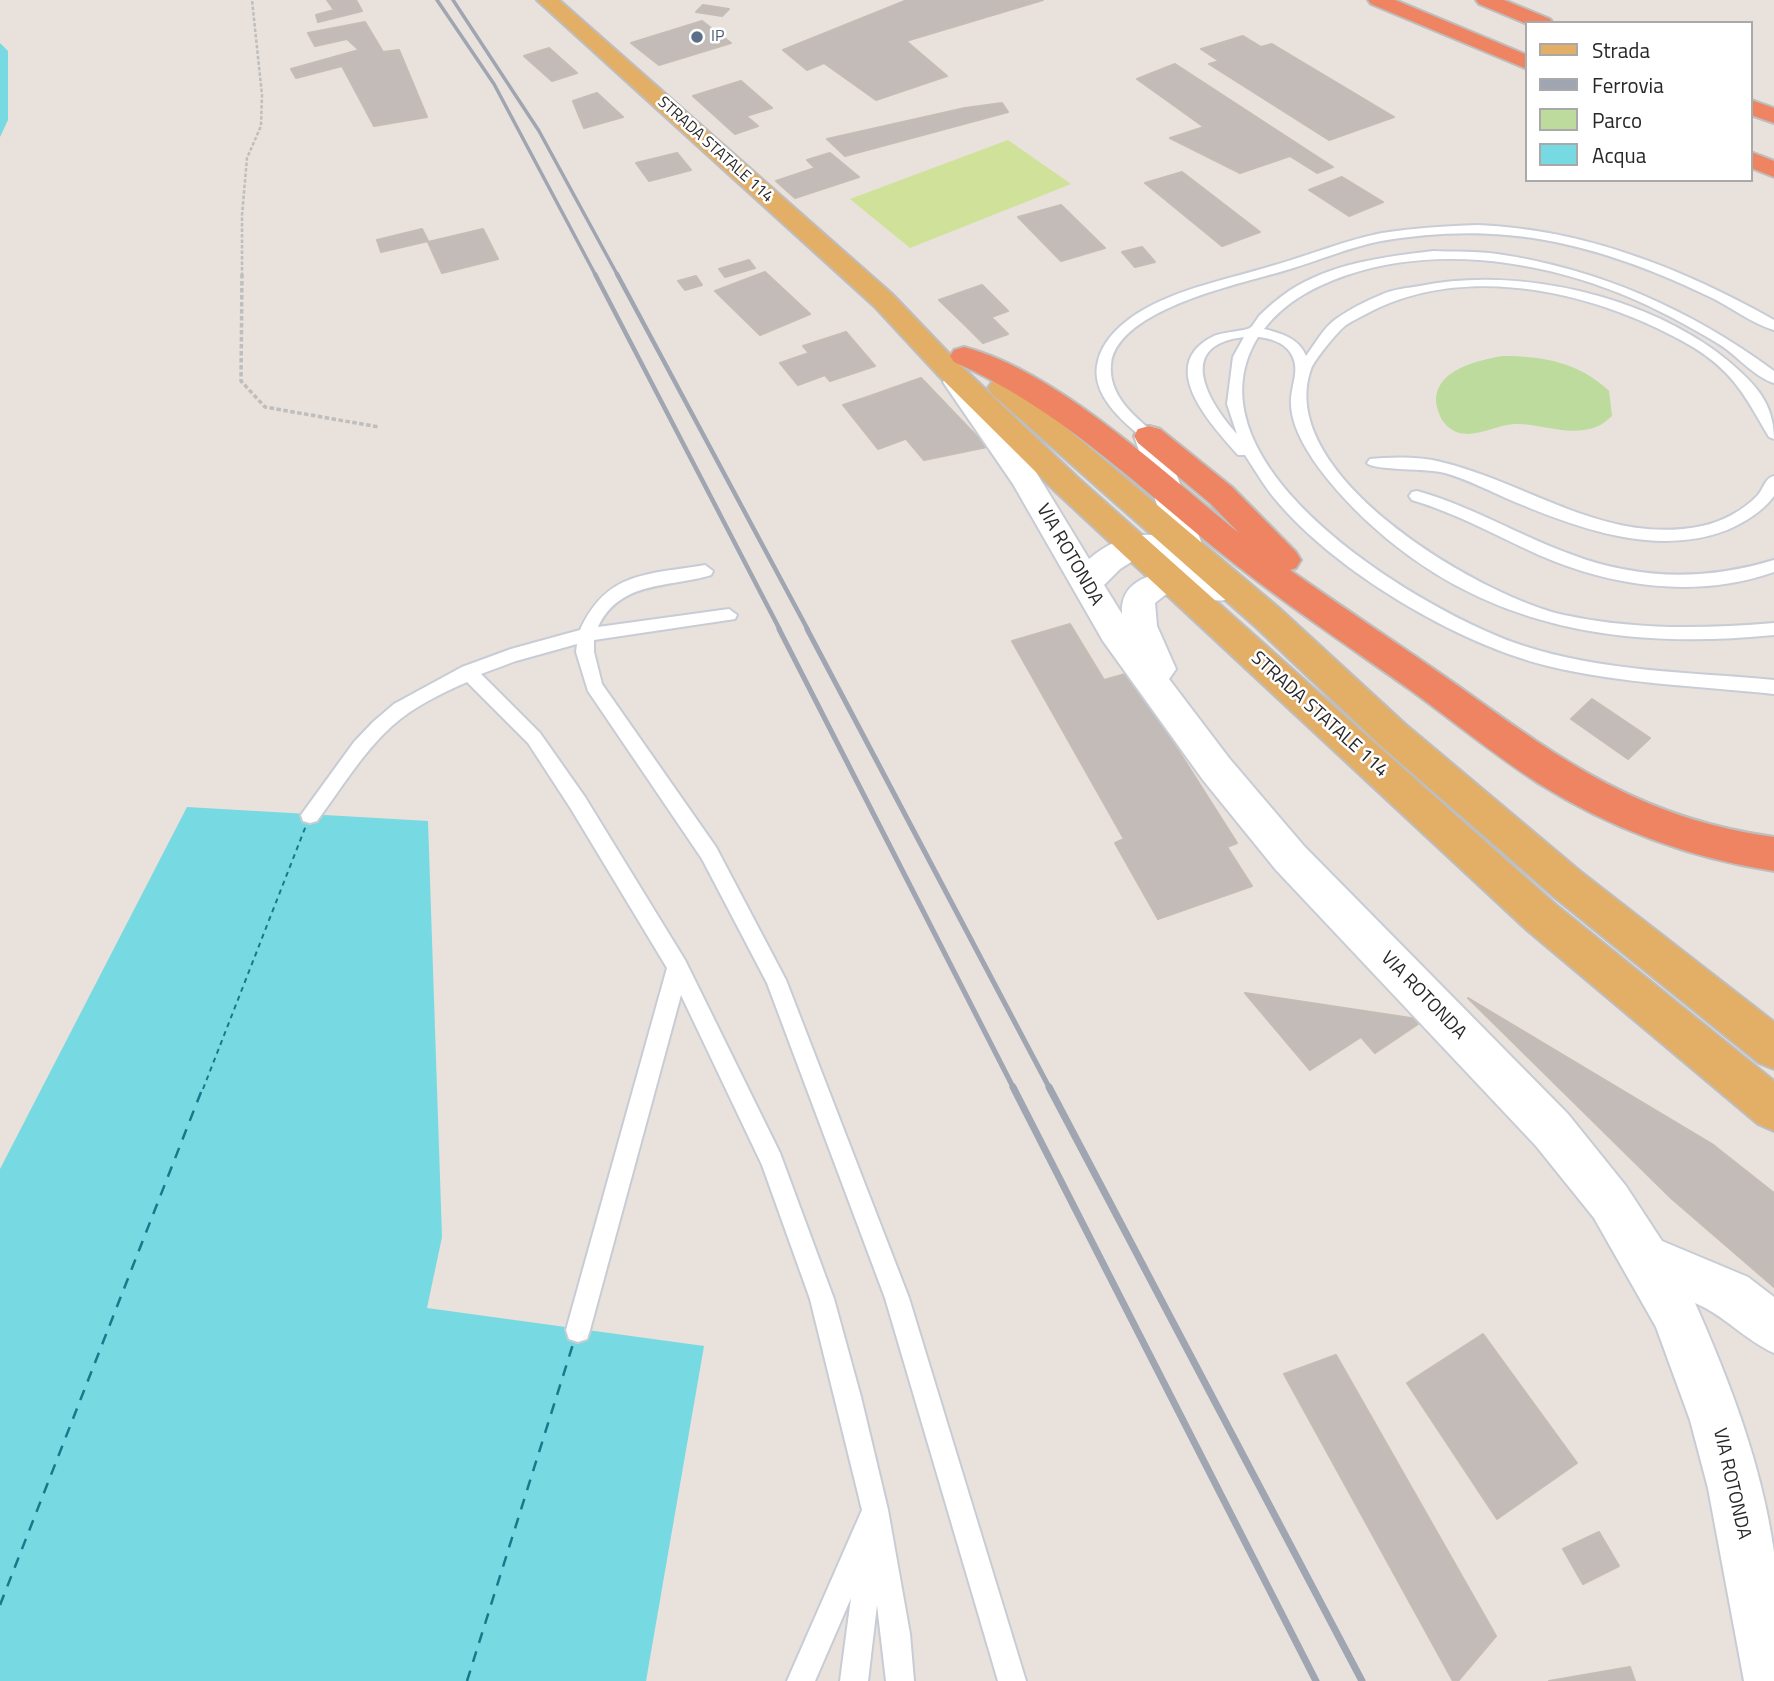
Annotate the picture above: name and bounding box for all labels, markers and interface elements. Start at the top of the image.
legend [1526,21,1753,182]
place label: IP [711,27,724,47]
marker: IP [689,29,705,45]
text: Strada [1592,34,1650,66]
text: Ferrovia [1592,69,1664,101]
street label: STRADA STATALE 114 [653,93,777,207]
text: Parco [1592,104,1642,136]
text: Acqua [1592,139,1646,171]
street label: VIA ROTONDA [1031,500,1107,610]
street label: STRADA STATALE 114 [1246,647,1392,783]
street label: VIA ROTONDA [1375,947,1471,1045]
street label: VIA ROTONDA [1707,1426,1755,1542]

